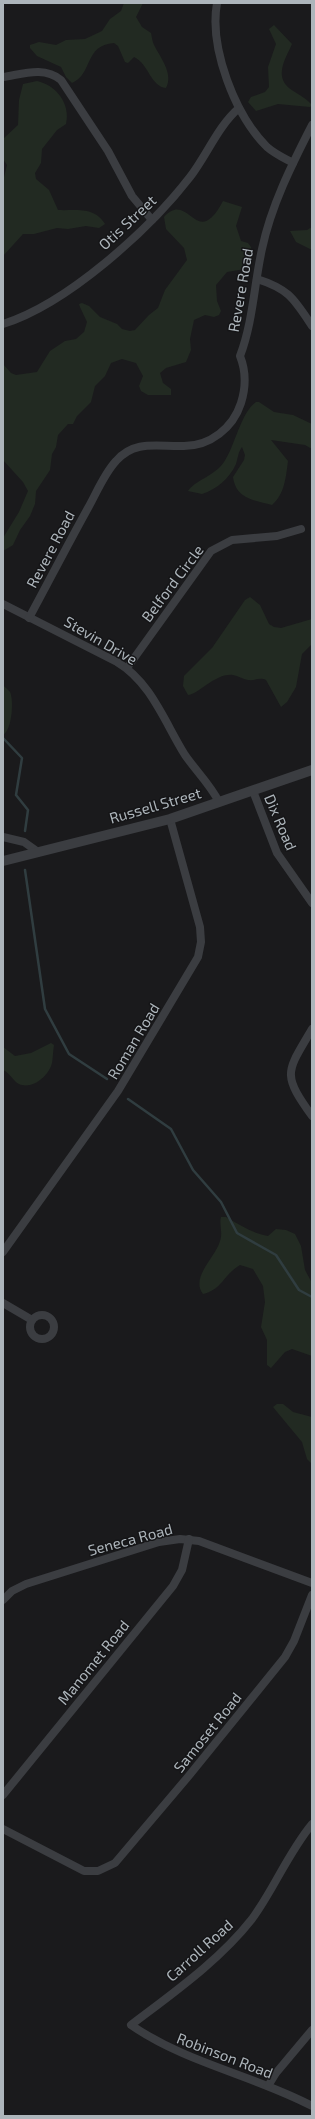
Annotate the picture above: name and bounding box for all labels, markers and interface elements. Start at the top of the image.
street label: Otis Street [94,191,160,253]
street label: Revere Road [224,247,256,333]
street label: Revere Road [22,507,78,591]
street label: Belford Circle [137,541,207,625]
street label: Stevin Drive [61,612,141,668]
street label: Russell Street [107,783,203,827]
street label: Dix Road [261,791,301,853]
street label: Roman Road [103,1000,163,1082]
street label: Seneca Road [86,1519,174,1559]
street label: Manomet Road [53,1616,133,1708]
street label: Samoset Road [169,1688,245,1776]
street label: Carroll Road [162,1915,236,1985]
street label: Robinson Road [174,2028,276,2082]

